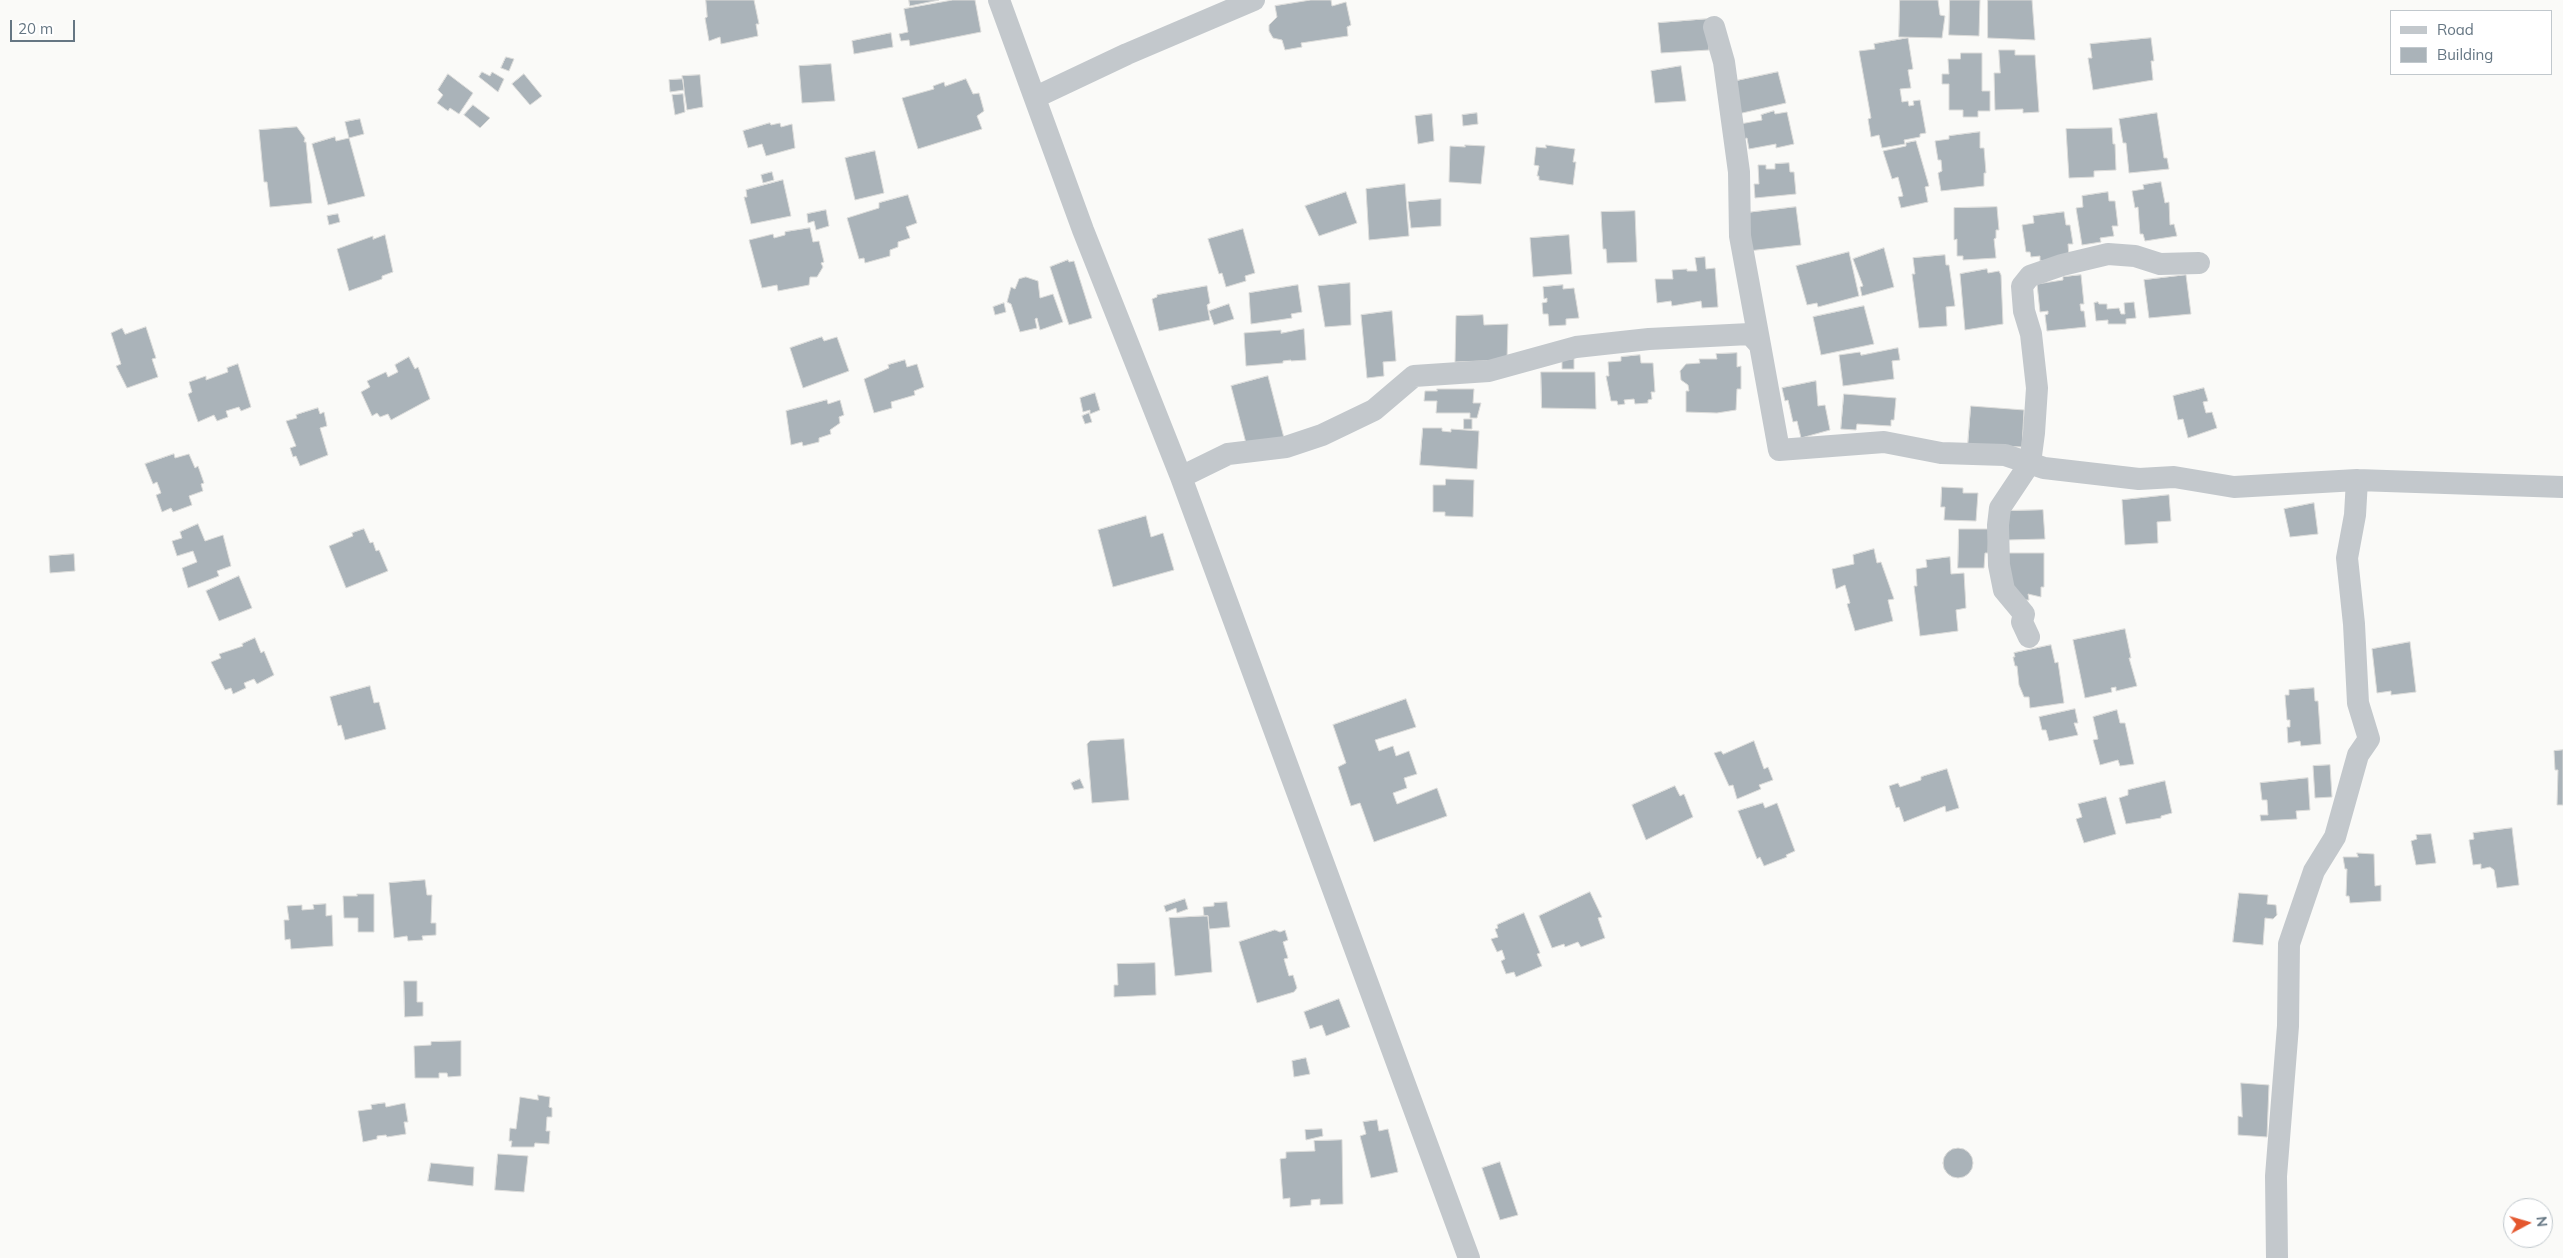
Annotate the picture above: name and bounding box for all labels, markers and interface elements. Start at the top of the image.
scale bar [12,10,78,42]
legend [2390,10,2553,75]
text: 20 m [18,19,53,38]
text: Road [2437,20,2474,39]
text: Building [2437,45,2493,64]
north arrow [2503,1198,2553,1248]
text: N [2532,1215,2551,1228]

